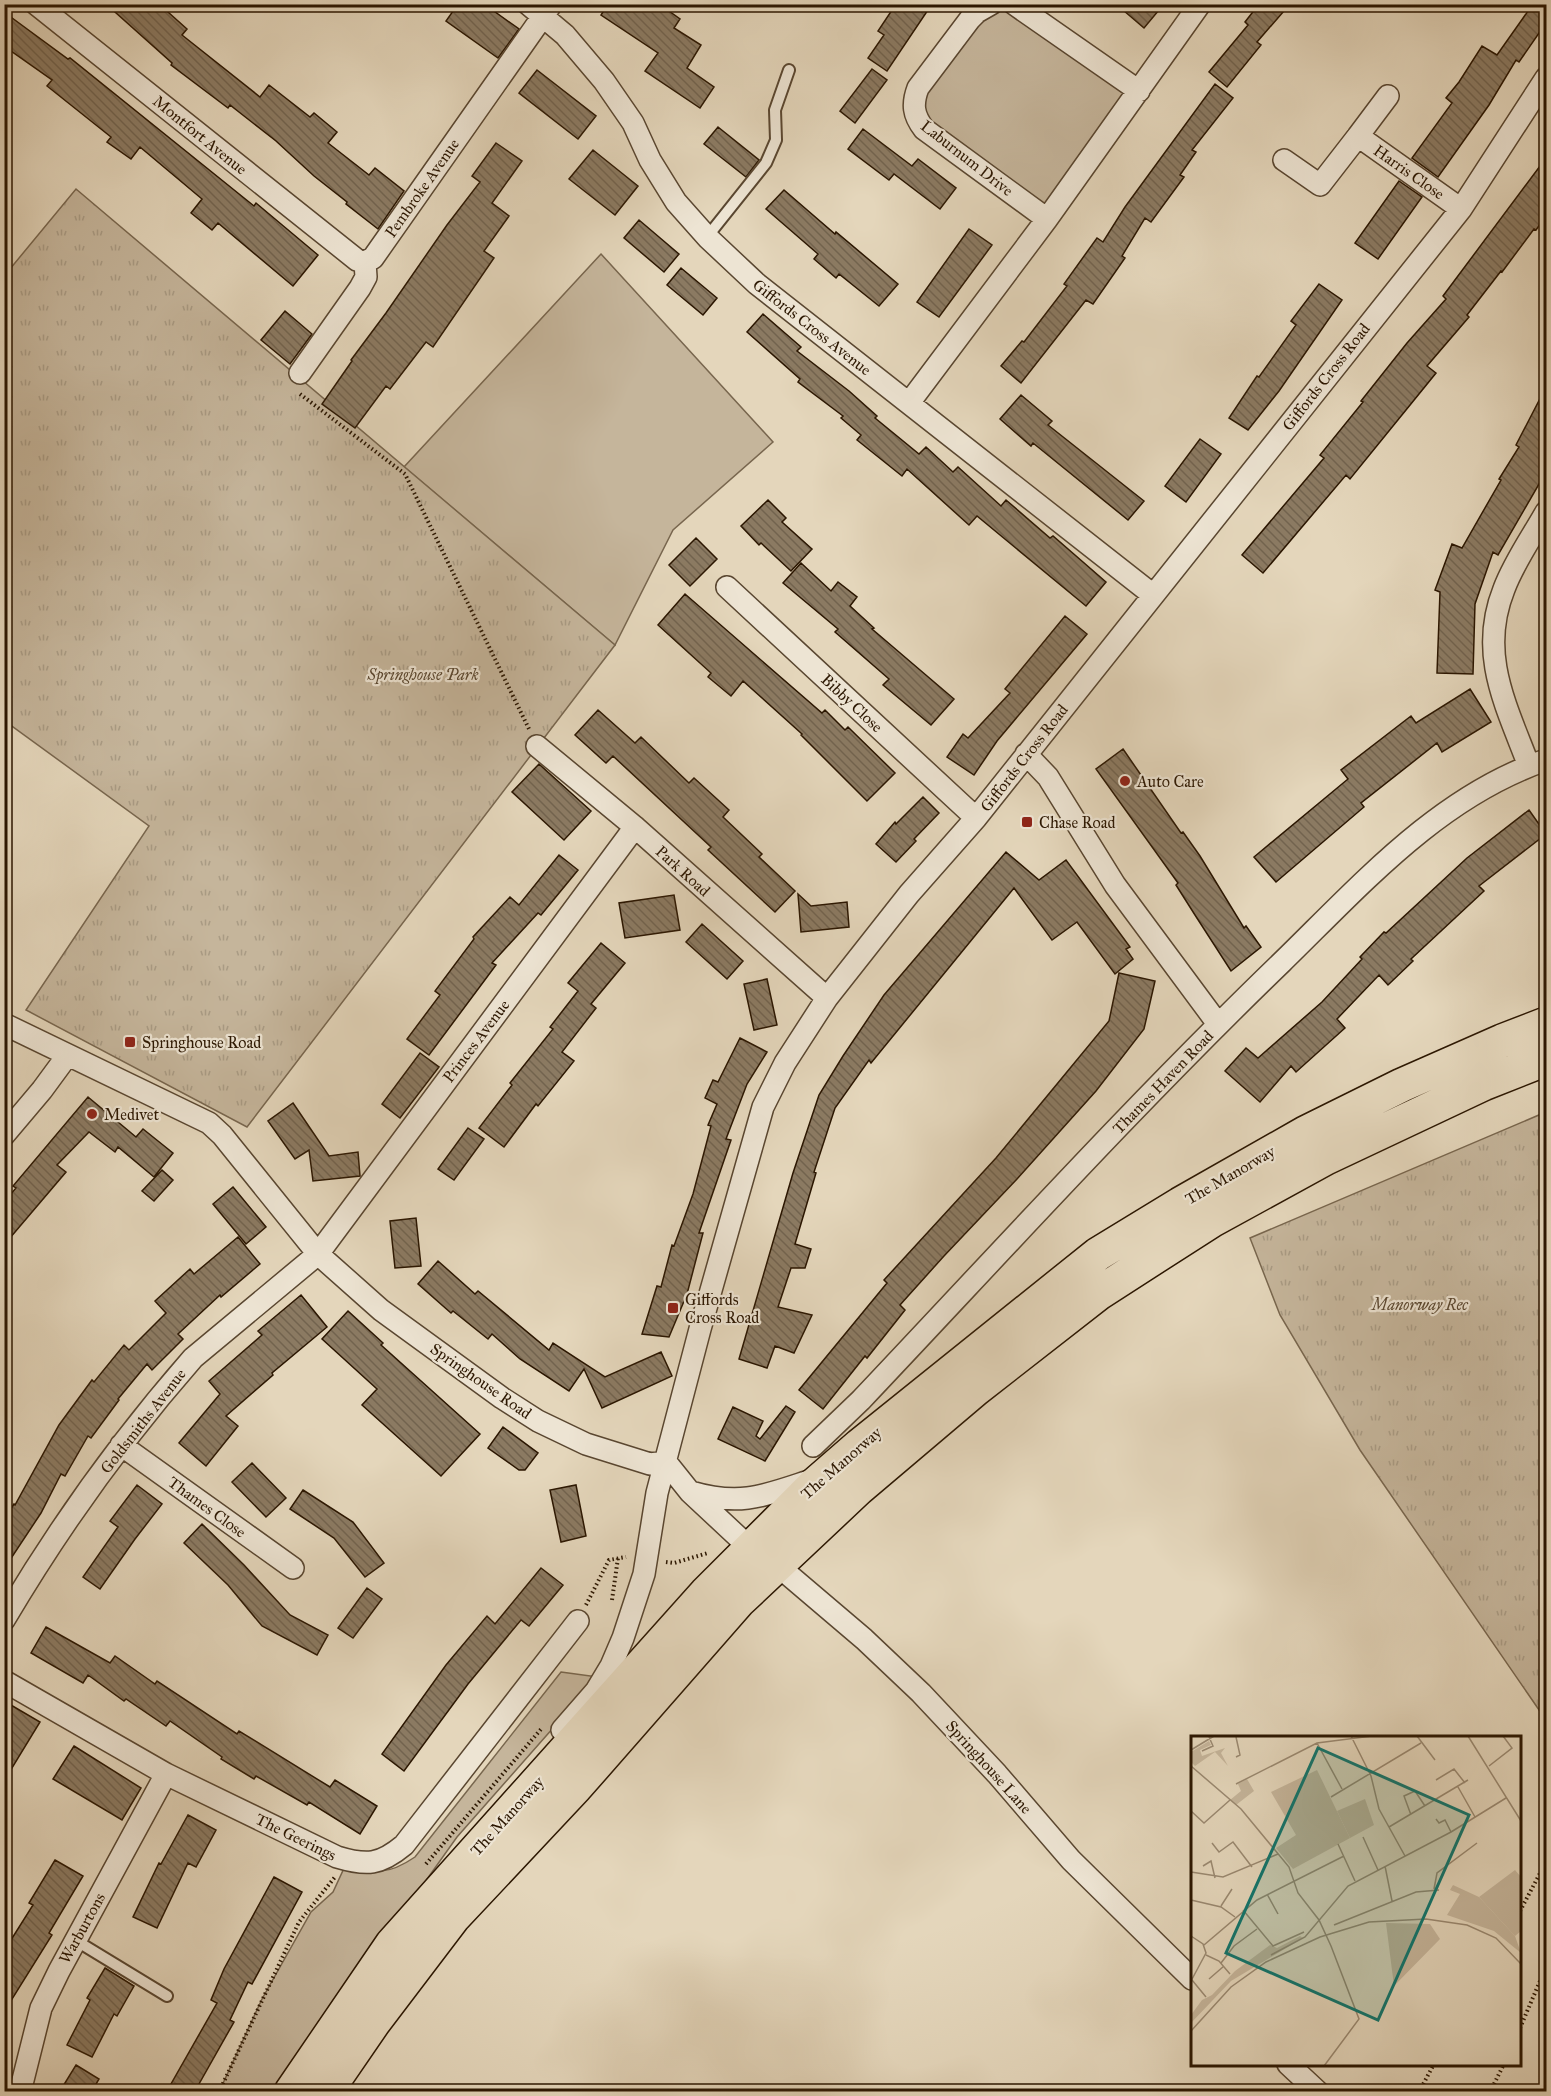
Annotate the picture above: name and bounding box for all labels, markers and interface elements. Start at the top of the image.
street label: Montfort Avenue [149,91,251,179]
street label: Laburnum Drive [917,116,1017,200]
street label: Pembroke Avenue [381,135,463,241]
street label: Harris Close [1370,141,1448,204]
street label: Giffords Cross Avenue [749,275,875,379]
street label: Giffords Cross Road [1278,319,1374,435]
park label: Springhouse Park [366,665,479,685]
street label: Bibby Close [817,670,887,736]
street label: Giffords Cross Road [976,700,1072,816]
place label: Auto Care [1136,772,1204,791]
marker: Auto Care [1118,774,1132,788]
place label: Chase Road [1039,813,1116,832]
marker: Chase Road [1020,815,1034,829]
street label: Park Road [652,842,714,900]
street label: Princes Avenue [439,996,514,1086]
street label: Thames Haven Road [1109,1026,1217,1138]
place label: Springhouse Road [142,1033,261,1053]
marker: Springhouse Road [123,1035,137,1049]
place label: Medivet [104,1105,159,1124]
marker: Medivet [85,1107,99,1121]
street label: The Manorway [1182,1141,1279,1208]
place label: Giffords Cross Road [685,1290,759,1327]
park label: Manorway Rec [1370,1295,1469,1314]
marker: Giffords Cross Road [666,1301,680,1315]
street label: Springhouse Road [426,1339,535,1424]
street label: Goldsmiths Avenue [96,1365,190,1477]
street label: The Manorway [797,1423,886,1503]
street label: Thames Close [164,1472,250,1542]
street label: Springhouse Lane [941,1716,1036,1819]
inset map [1191,1736,1521,2066]
street label: The Manorway [466,1772,548,1860]
street label: The Geerings [252,1809,340,1866]
street label: Warburtons [55,1889,109,1967]

